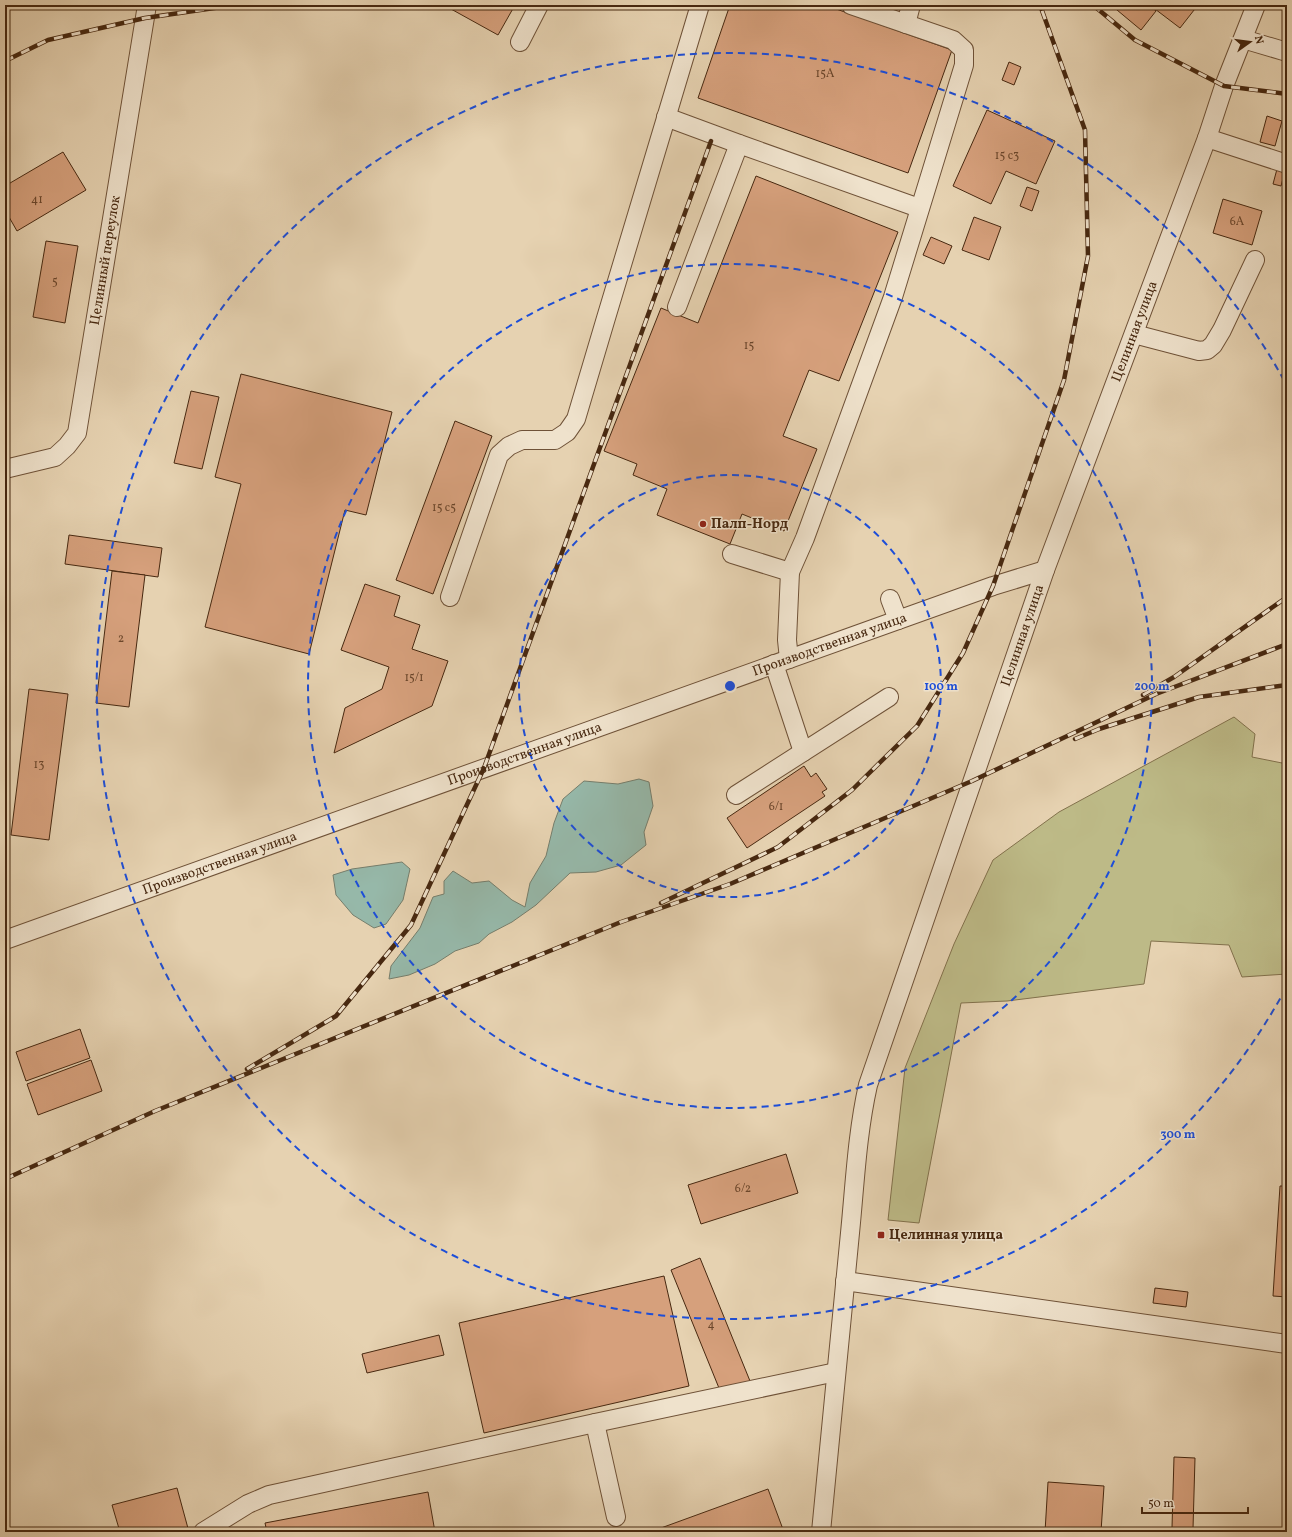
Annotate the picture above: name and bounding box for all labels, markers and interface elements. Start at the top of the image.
north arrow [1230,22,1270,62]
text: N [1250,34,1266,46]
house number: 15А [816,66,835,82]
house number: 15 с3 [995,148,1019,164]
house number: 41 [31,192,43,208]
street label: Целинный переулок [85,194,125,327]
house number: 6А [1230,214,1245,230]
house number: 5 [52,274,58,290]
street label: Целинная улица [1107,278,1162,385]
house number: 15 [744,338,754,354]
house number: 15 с5 [432,500,456,516]
place label: Палп-Норд [711,515,789,534]
marker: Палп-Норд [698,519,708,529]
street label: Целинная улица [996,582,1049,689]
street label: Производственная улица [750,608,910,681]
house number: 2 [118,631,124,647]
house number: 15/1 [404,670,424,686]
centre of rings [723,679,737,693]
text: 100 m [924,679,958,695]
text: 200 m [1134,679,1170,695]
street label: Производственная улица [445,717,605,790]
house number: 13 [34,757,44,773]
house number: 6/1 [769,799,783,815]
street label: Производственная улица [140,827,299,899]
text: 300 m [1161,1127,1196,1143]
house number: 6/2 [735,1181,751,1197]
place label: Целинная улица [889,1226,1003,1245]
marker: Целинная улица [876,1230,886,1240]
house number: 4 [707,1317,715,1333]
scale bar [1142,1489,1248,1515]
text: 50 m [1148,1496,1174,1512]

